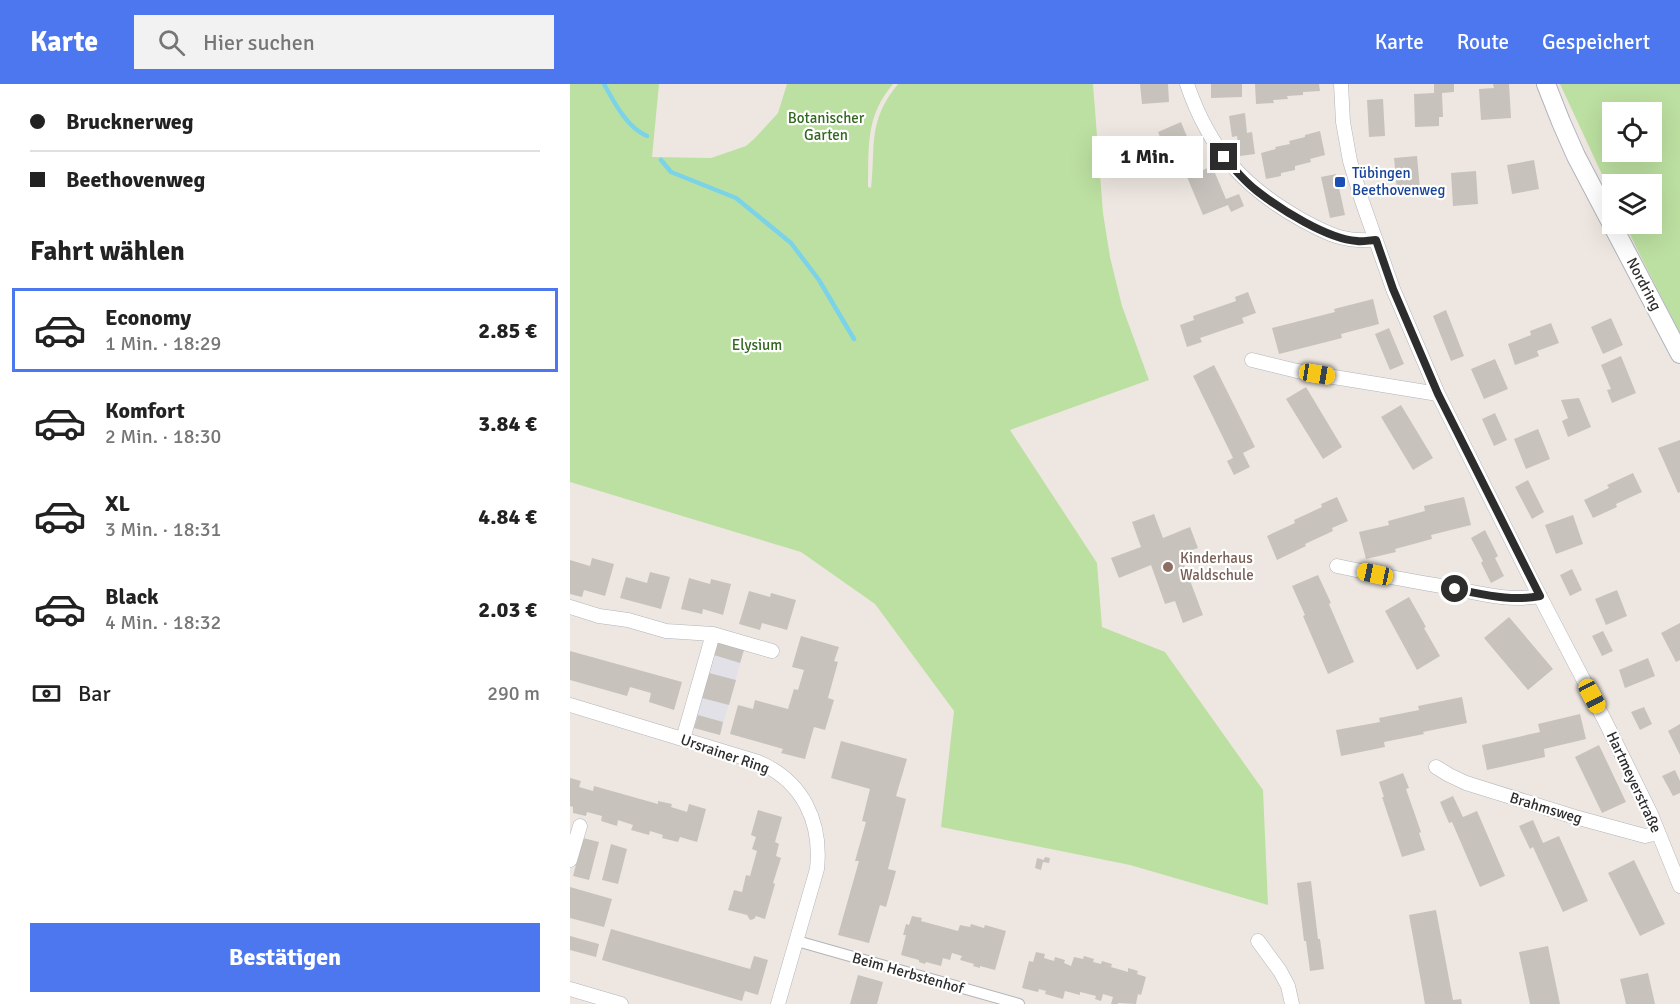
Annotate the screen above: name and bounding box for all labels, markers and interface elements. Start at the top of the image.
search box [134,15,554,69]
text: Karte [30,25,98,59]
icon: search [155,26,188,59]
text: Hier suchen [203,29,315,56]
text: Karte [1375,29,1424,55]
text: Route [1457,29,1509,55]
text: Gespeichert [1542,29,1650,55]
map controls [1602,102,1662,234]
button: locate [1602,102,1662,162]
text: Brucknerweg [66,108,194,135]
park label: Botanischer Garten [788,109,865,144]
callout: 1 Min. [1092,136,1203,178]
route end [1210,143,1237,170]
text: 1 Min. [1120,144,1175,169]
place label: Tübingen Beethovenweg [1352,164,1445,199]
text: Beethovenweg [66,166,205,193]
button: layers [1602,174,1662,234]
marker: Tübingen Beethovenweg [1333,175,1347,189]
text: Fahrt wählen [30,235,185,268]
street label: Nordring [1623,254,1665,314]
icon: car [33,303,87,357]
text: Economy [105,304,191,331]
text: 2.85 € [478,317,537,344]
text: 1 Min. · 18:29 [105,331,221,356]
park label: Elysium [732,336,782,354]
car [1298,362,1336,386]
icon: car [33,396,87,450]
text: Komfort [105,397,185,424]
text: 3.84 € [478,410,537,437]
text: 2 Min. · 18:30 [105,424,221,449]
icon: car [33,489,87,543]
text: XL [105,490,130,517]
text: 4.84 € [478,503,537,530]
text: 3 Min. · 18:31 [105,517,221,542]
place label: Kinderhaus Waldschule [1180,549,1254,584]
marker: Kinderhaus Waldschule [1161,560,1175,574]
car [1356,561,1394,587]
route start [1441,575,1468,602]
icon: car [33,582,87,636]
text: Black [105,583,159,610]
text: 2.03 € [478,596,537,623]
text: 4 Min. · 18:32 [105,610,221,635]
car [1576,676,1608,716]
icon: cash [30,677,63,710]
text: Bar [78,680,111,707]
text: 290 m [487,681,540,706]
street label: Hartmeyerstraße [1603,728,1665,836]
street label: Ursrainer Ring [678,730,772,778]
street label: Brahmsweg [1508,788,1584,828]
button: Bestätigen [30,923,540,992]
street label: Beim Herbstenhof [850,948,967,998]

